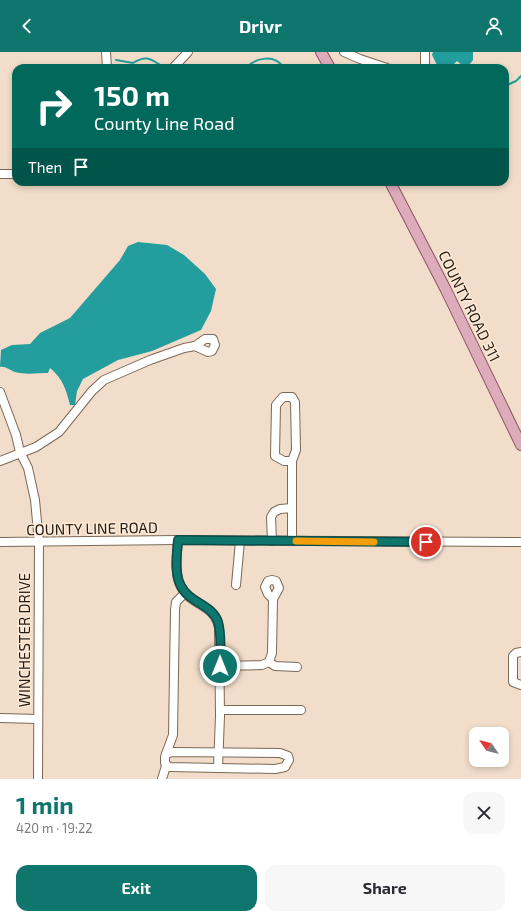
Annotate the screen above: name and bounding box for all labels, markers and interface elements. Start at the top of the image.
icon: back [16,15,38,37]
text: Drivr [239,15,282,37]
icon: person [483,15,505,37]
text: 150 m [94,78,170,112]
icon: right [28,80,80,132]
text: County Line Road [94,112,235,134]
icon: arrive [70,156,92,178]
text: Then [28,158,62,176]
street label: COUNTY ROAD 311 [435,248,505,364]
street label: COUNTY LINE ROAD [26,518,158,538]
pin [409,525,443,559]
icon: arrive [415,531,437,553]
street label: WINCHESTER DRIVE [15,573,33,707]
position arrow [199,645,241,687]
north arrow [469,727,509,767]
map controls [469,727,509,767]
text: 1 min [16,790,74,819]
button: close [463,792,505,834]
text: 420 m · 19:22 [16,820,93,836]
button: Exit [16,865,257,911]
button: Share [265,865,505,911]

